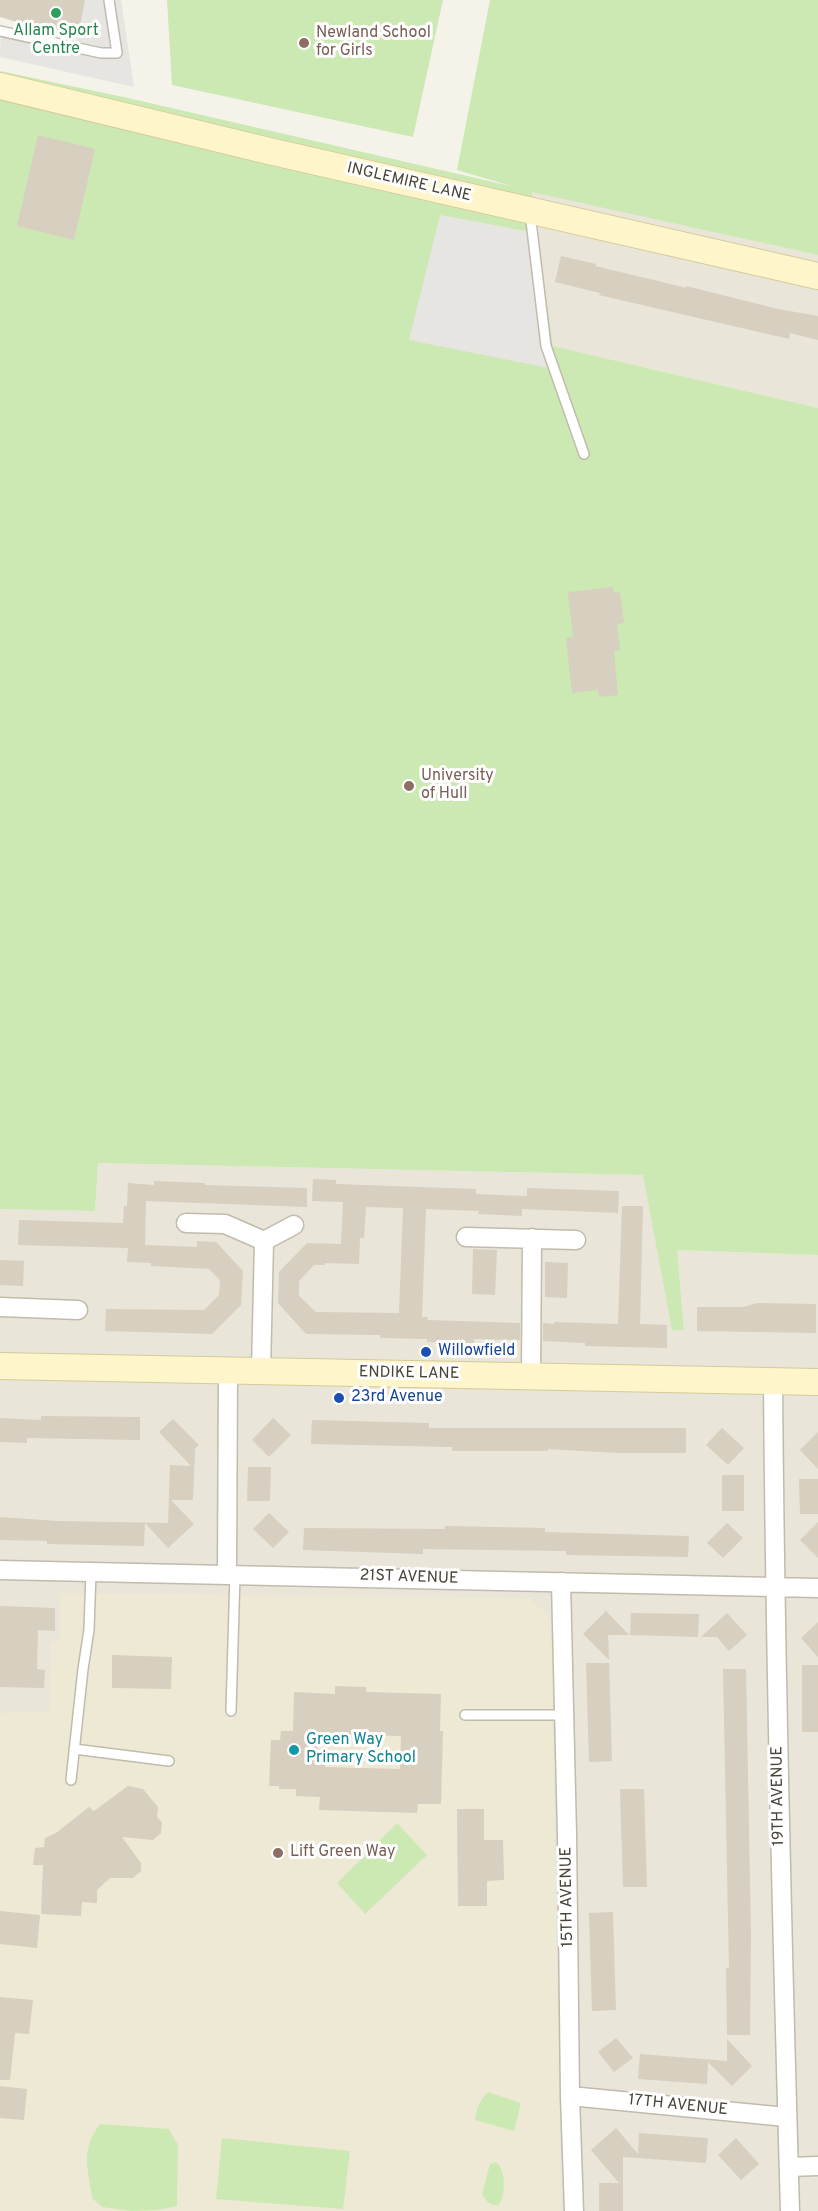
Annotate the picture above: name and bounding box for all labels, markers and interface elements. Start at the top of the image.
marker: Allam Sport Centre [49,6,63,20]
place label: Allam Sport Centre [13,22,99,60]
place label: Newland School for Girls [316,24,431,62]
marker: Newland School for Girls [297,36,311,50]
street label: INGLEMIRE LANE [345,159,473,207]
place label: University of Hull [421,767,494,805]
marker: University of Hull [402,779,416,793]
place label: Willowfield [438,1342,515,1362]
marker: Willowfield [419,1345,433,1359]
street label: ENDIKE LANE [359,1364,459,1384]
place label: 23rd Avenue [351,1388,443,1408]
marker: 23rd Avenue [332,1391,346,1405]
street label: 21ST AVENUE [359,1567,459,1589]
place label: Green Way Primary School [306,1731,416,1769]
marker: Green Way Primary School [287,1743,301,1757]
street label: 19TH AVENUE [769,1746,789,1846]
place label: Lift Green Way [290,1843,395,1863]
marker: Lift Green Way [271,1846,285,1860]
street label: 15TH AVENUE [558,1846,578,1948]
street label: 17TH AVENUE [627,2091,729,2121]

